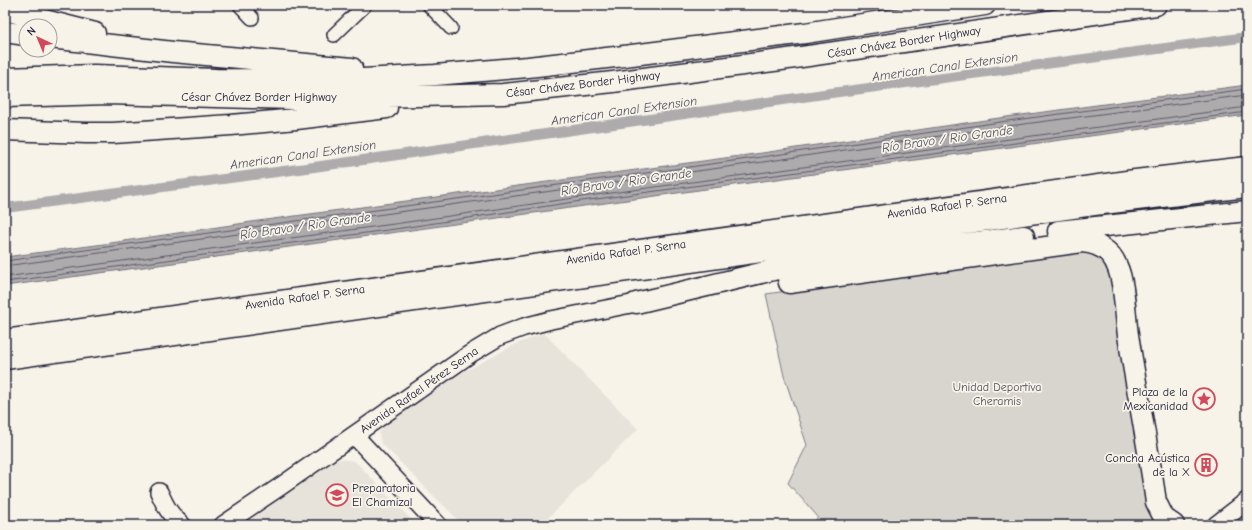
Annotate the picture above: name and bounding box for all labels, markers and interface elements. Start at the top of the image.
north arrow [18,18,58,58]
street label: César Chávez Border Highway [826,23,982,61]
text: N [24,24,39,38]
water label: American Canal Extension [870,49,1019,84]
street label: César Chávez Border Highway [505,68,662,100]
street label: César Chávez Border Highway [181,90,337,104]
water label: American Canal Extension [549,93,698,128]
water label: Río Bravo / Rio Grande [881,122,1014,155]
water label: American Canal Extension [228,137,377,172]
water label: Río Bravo / Rio Grande [560,165,693,198]
street label: Avenida Rafael P. Serna [886,191,1008,221]
water label: Río Bravo / Rio Grande [239,209,372,242]
street label: Avenida Rafael P. Serna [565,237,687,267]
street label: Avenida Rafael P. Serna [244,282,366,312]
street label: Avenida Rafael Pérez Serna [357,344,481,436]
park label: Unidad Deportiva Cheramis [953,380,1041,408]
place label: Plaza de la Mexicanidad [1123,385,1188,413]
place icon: Plaza de la Mexicanidad [1191,386,1217,412]
place label: Concha Acústica de la X [1105,451,1190,479]
building icon: Concha Acústica de la X [1193,452,1219,478]
place label: Preparatoria El Chamizal [352,481,416,509]
school or university icon: Preparatoria El Chamizal [324,482,350,508]

